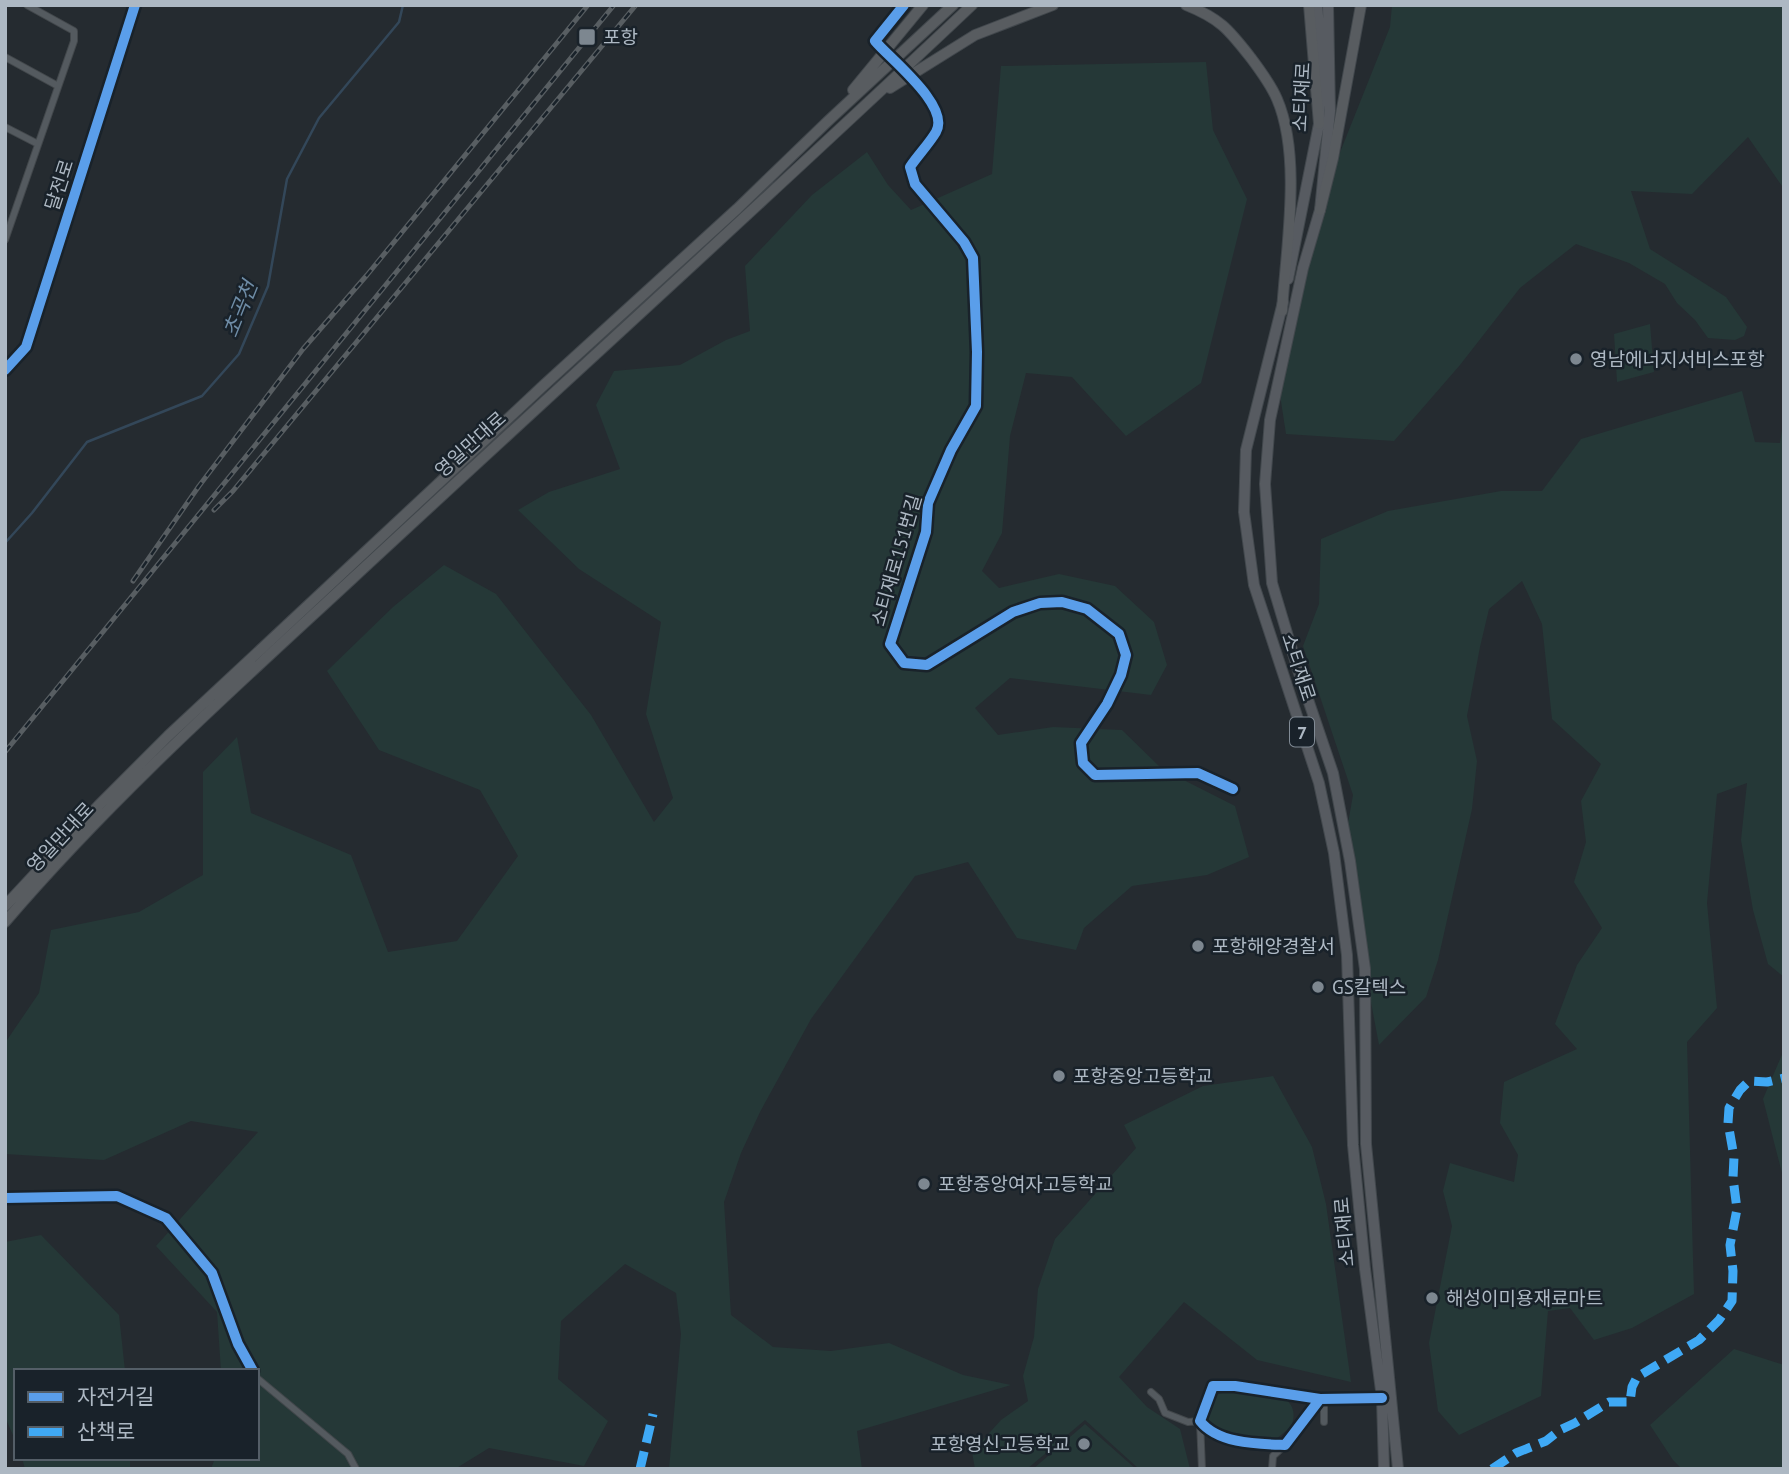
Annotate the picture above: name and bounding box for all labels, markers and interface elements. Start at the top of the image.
place label: 포항 [603,25,638,49]
marker: 포항 [577,27,597,47]
street label: 소티재로 [1287,61,1315,133]
street label: 달전로 [39,156,79,214]
water label: 초곡천 [217,275,264,341]
place label: 영남에너지서비스포항 [1590,347,1765,371]
marker: 영남에너지서비스포항 [1568,351,1584,367]
street label: 영일만대로 [429,406,511,482]
street label: 소티재로151번길 [866,491,926,629]
street label: 소티재로 [1277,630,1321,704]
road number: 7 [1290,718,1314,746]
street label: 영일만대로 [21,797,99,877]
place label: 포항해양경찰서 [1212,934,1334,958]
marker: 포항해양경찰서 [1190,938,1206,954]
place label: GS칼텍스 [1332,975,1406,999]
marker: GS칼텍스 [1310,979,1326,995]
place label: 포항중앙고등학교 [1073,1064,1213,1088]
marker: 포항중앙고등학교 [1051,1068,1067,1084]
place label: 포항중앙여자고등학교 [938,1172,1113,1196]
marker: 포항중앙여자고등학교 [916,1176,932,1192]
street label: 소티재로 [1329,1196,1359,1268]
place label: 해성이미용재료마트 [1446,1286,1603,1310]
marker: 해성이미용재료마트 [1424,1290,1440,1306]
legend [14,1369,259,1460]
text: 자전거길 [77,1383,154,1410]
text: 산책로 [77,1418,135,1445]
place label: 포항영신고등학교 [930,1432,1070,1456]
marker: 포항영신고등학교 [1076,1436,1092,1452]

